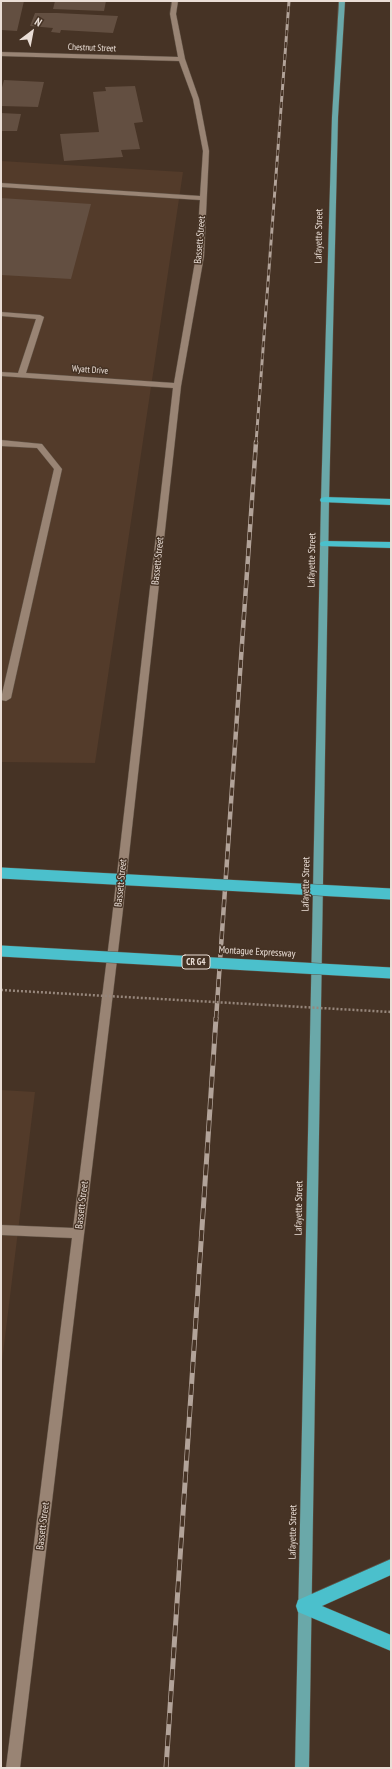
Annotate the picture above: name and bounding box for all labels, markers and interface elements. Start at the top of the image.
north arrow [12,12,52,52]
text: N [32,14,45,29]
street label: Chestnut Street [68,42,116,54]
street label: Lafayette Street [313,208,325,264]
street label: Bassett Street [192,216,208,264]
street label: Wyatt Drive [72,363,108,377]
street label: Lafayette Street [306,532,318,588]
street label: Bassett Street [150,537,166,585]
street label: Lafayette Street [300,856,312,912]
street label: Bassett Street [113,859,129,907]
street label: Montague Expressway [218,944,296,960]
road number: CR G4 [182,955,210,969]
street label: Bassett Street [73,1180,91,1230]
street label: Lafayette Street [293,1180,305,1236]
street label: Bassett Street [34,1501,52,1551]
street label: Lafayette Street [287,1504,299,1560]

